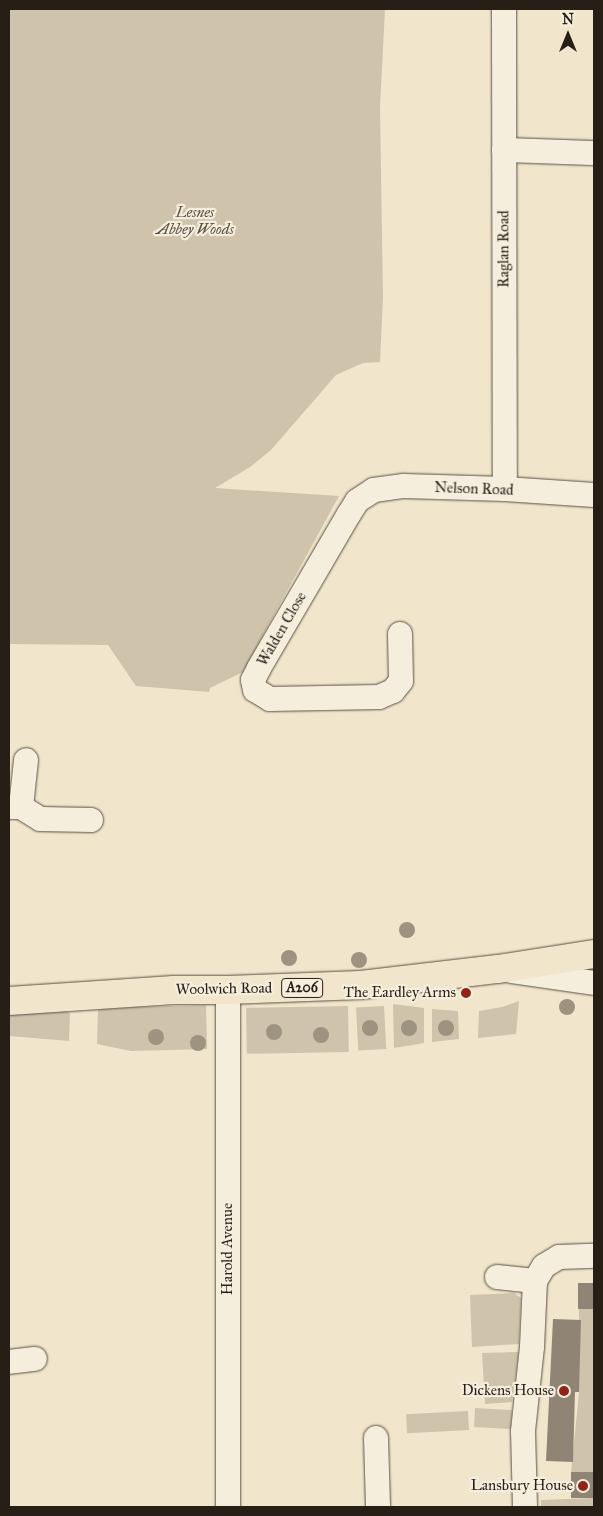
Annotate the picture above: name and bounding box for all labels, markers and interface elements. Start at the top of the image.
north arrow [543,10,593,60]
text: N [562,11,574,28]
park label: Lesnes Abbey Woods [156,203,234,238]
street label: Raglan Road [495,210,513,288]
street label: Nelson Road [434,479,514,499]
street label: Walden Close [254,589,310,669]
road number: A206 [281,976,323,1000]
street label: Woolwich Road [176,979,272,999]
place label: The Eardley Arms [344,984,456,1002]
marker: The Eardley Arms [460,987,472,999]
street label: Harold Avenue [219,1203,237,1295]
place label: Dickens House [462,1382,554,1400]
marker: Dickens House [558,1385,570,1397]
place label: Lansbury House [471,1477,573,1495]
marker: Lansbury House [577,1480,589,1492]

